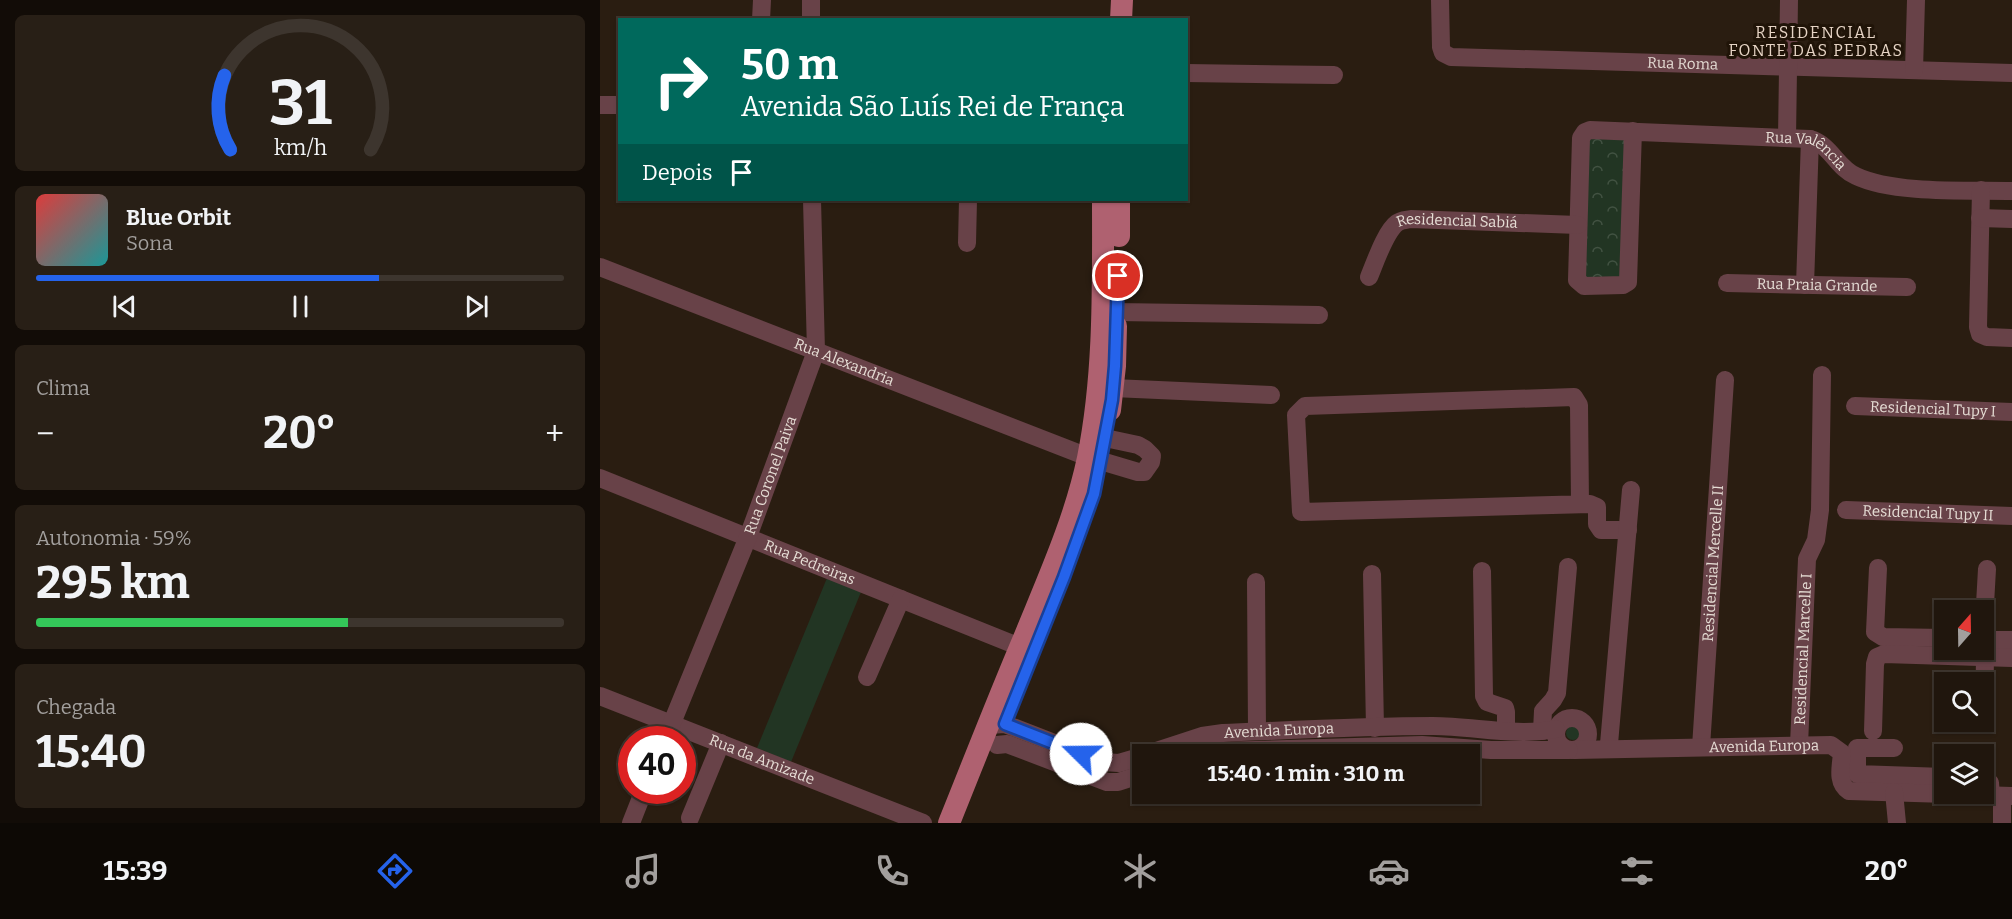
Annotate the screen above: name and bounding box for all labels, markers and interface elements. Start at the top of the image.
district label: RESIDENCIAL FONTE DAS PEDRAS [1728,23,1904,60]
text: 50 m [741,40,838,90]
icon: right [642,42,720,120]
street label: Rua Roma [1647,54,1718,74]
text: 31 [269,66,331,141]
text: Avenida São Luís Rei de França [741,91,1125,123]
street label: Rua Valência [1765,128,1850,174]
text: km/h [273,135,327,161]
icon: arrive [725,156,758,189]
text: Depois [642,159,713,186]
text: Blue Orbit [126,204,231,231]
street label: Residencial Sabiá [1394,210,1518,232]
text: Sona [126,231,173,255]
pin [1092,250,1143,301]
icon: arrive [1101,259,1134,292]
street label: Rua Praia Grande [1756,275,1878,295]
icon: previous [108,290,141,323]
icon: pause [284,290,317,323]
icon: next [460,290,493,323]
street label: Rua Alexandria [791,334,897,390]
text: Clima [36,376,90,400]
street label: Residencial Tupy I [1870,398,1996,420]
text: 20° [263,406,336,460]
text: − [36,414,54,454]
text: + [545,414,564,454]
street label: Rua Coronel Paiva [741,414,800,537]
street label: Residencial Mercelle II [1699,484,1727,642]
street label: Residencial Tupy II [1862,502,1994,524]
text: Autonomia · 59% [36,526,192,550]
street label: Rua Pedreiras [762,536,858,589]
text: 295 km [36,556,190,610]
street label: Residencial Marcelle I [1791,573,1815,725]
north arrow [1934,600,1994,660]
map controls [1934,600,1994,804]
button: search [1934,672,1994,732]
text: Chegada [36,695,116,719]
street label: Avenida Europa [1223,719,1334,742]
position arrow [1049,722,1113,786]
text: 15:40 [36,725,147,779]
speed limit sign: 40 [618,726,696,804]
street label: Rua da Amizade [707,731,817,789]
street label: Avenida Europa [1709,736,1819,756]
button: layers [1934,744,1994,804]
text: 15:40 · 1 min · 310 m [1208,760,1404,787]
icon: directions [374,850,416,892]
icon: music [622,850,664,892]
icon: phone [871,850,913,892]
icon: climate [1119,850,1161,892]
icon: car [1368,850,1410,892]
icon: filters [1616,850,1658,892]
text: 15:39 [103,855,167,887]
text: 20° [1865,855,1909,887]

